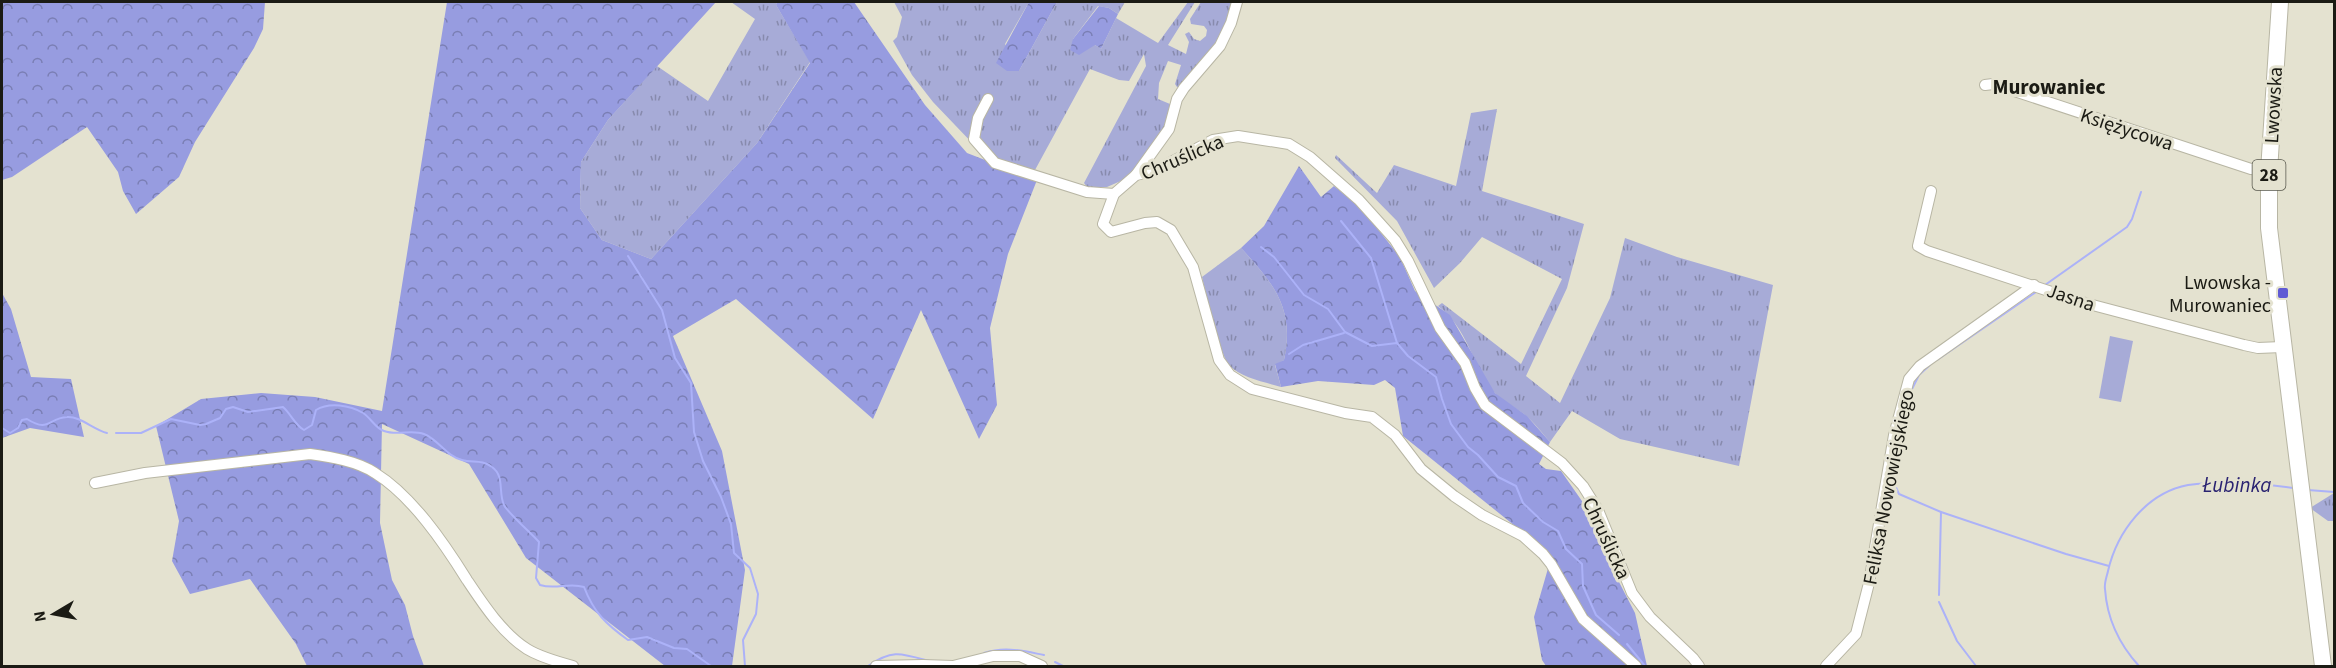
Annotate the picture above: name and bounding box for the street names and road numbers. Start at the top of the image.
street label: Lwowska [2258,66,2290,144]
street label: Księżycowa [2077,102,2177,158]
street label: Chruślicka [1137,128,1228,188]
road number: 28 [2252,160,2286,190]
street label: Jasna [2043,277,2098,319]
street label: Feliksa Nowowiejskiego [1856,387,1922,587]
street label: Chruślicka [1575,493,1637,584]

